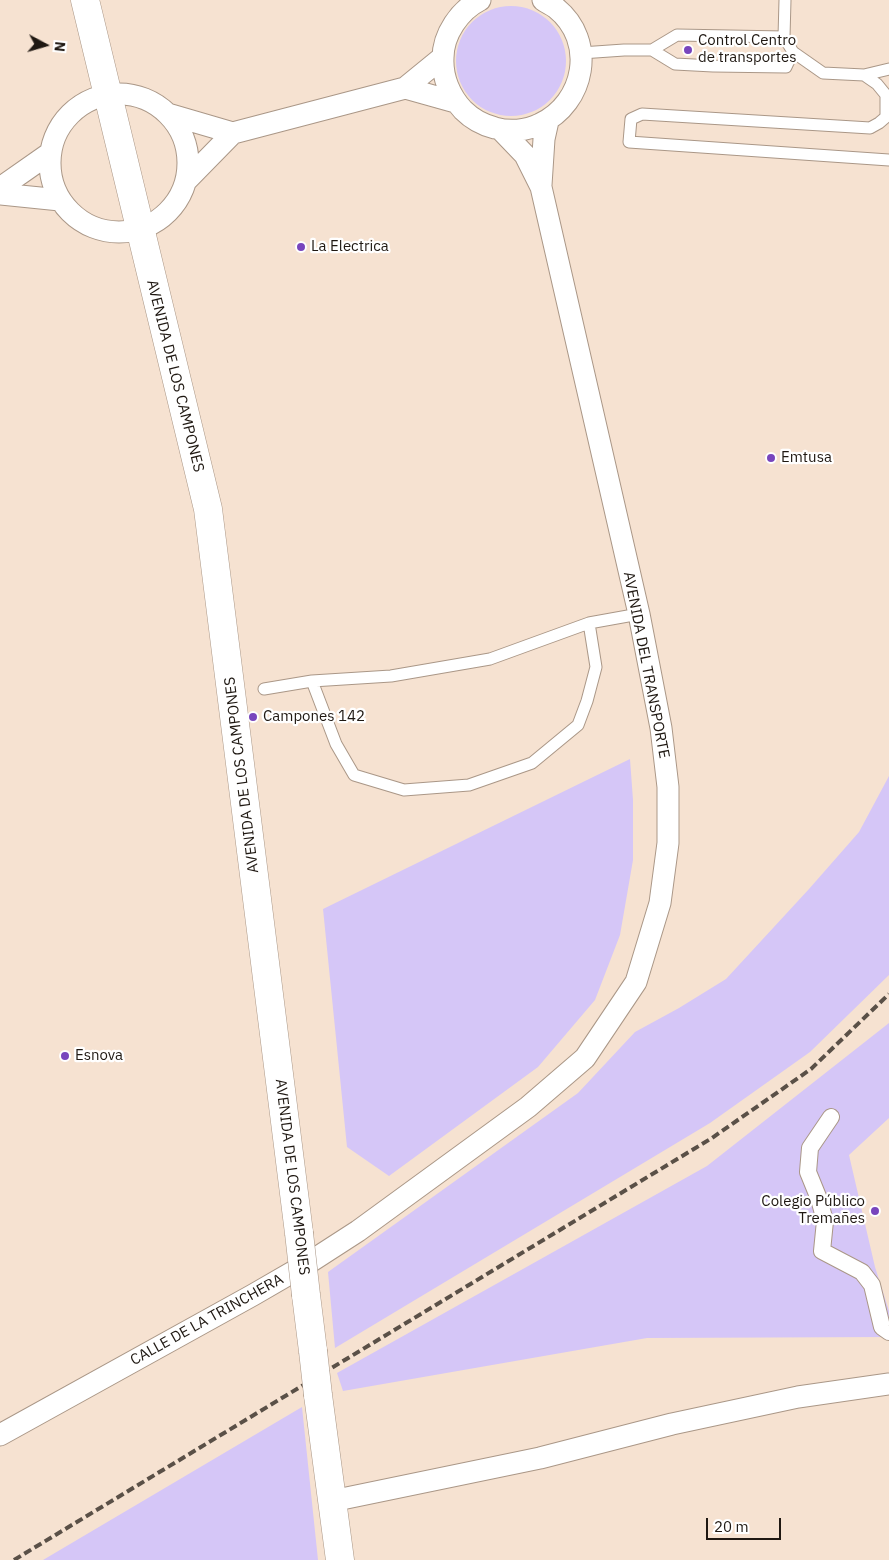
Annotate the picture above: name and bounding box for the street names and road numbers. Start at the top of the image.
street label: AVENIDA DE LOS CAMPONES [142,278,208,474]
street label: AVENIDA DEL TRANSPORTE [619,570,673,760]
street label: AVENIDA DE LOS CAMPONES [221,676,263,874]
street label: AVENIDA DE LOS CAMPONES [271,1078,313,1276]
street label: CALLE DE LA TRINCHERA [127,1270,287,1370]

